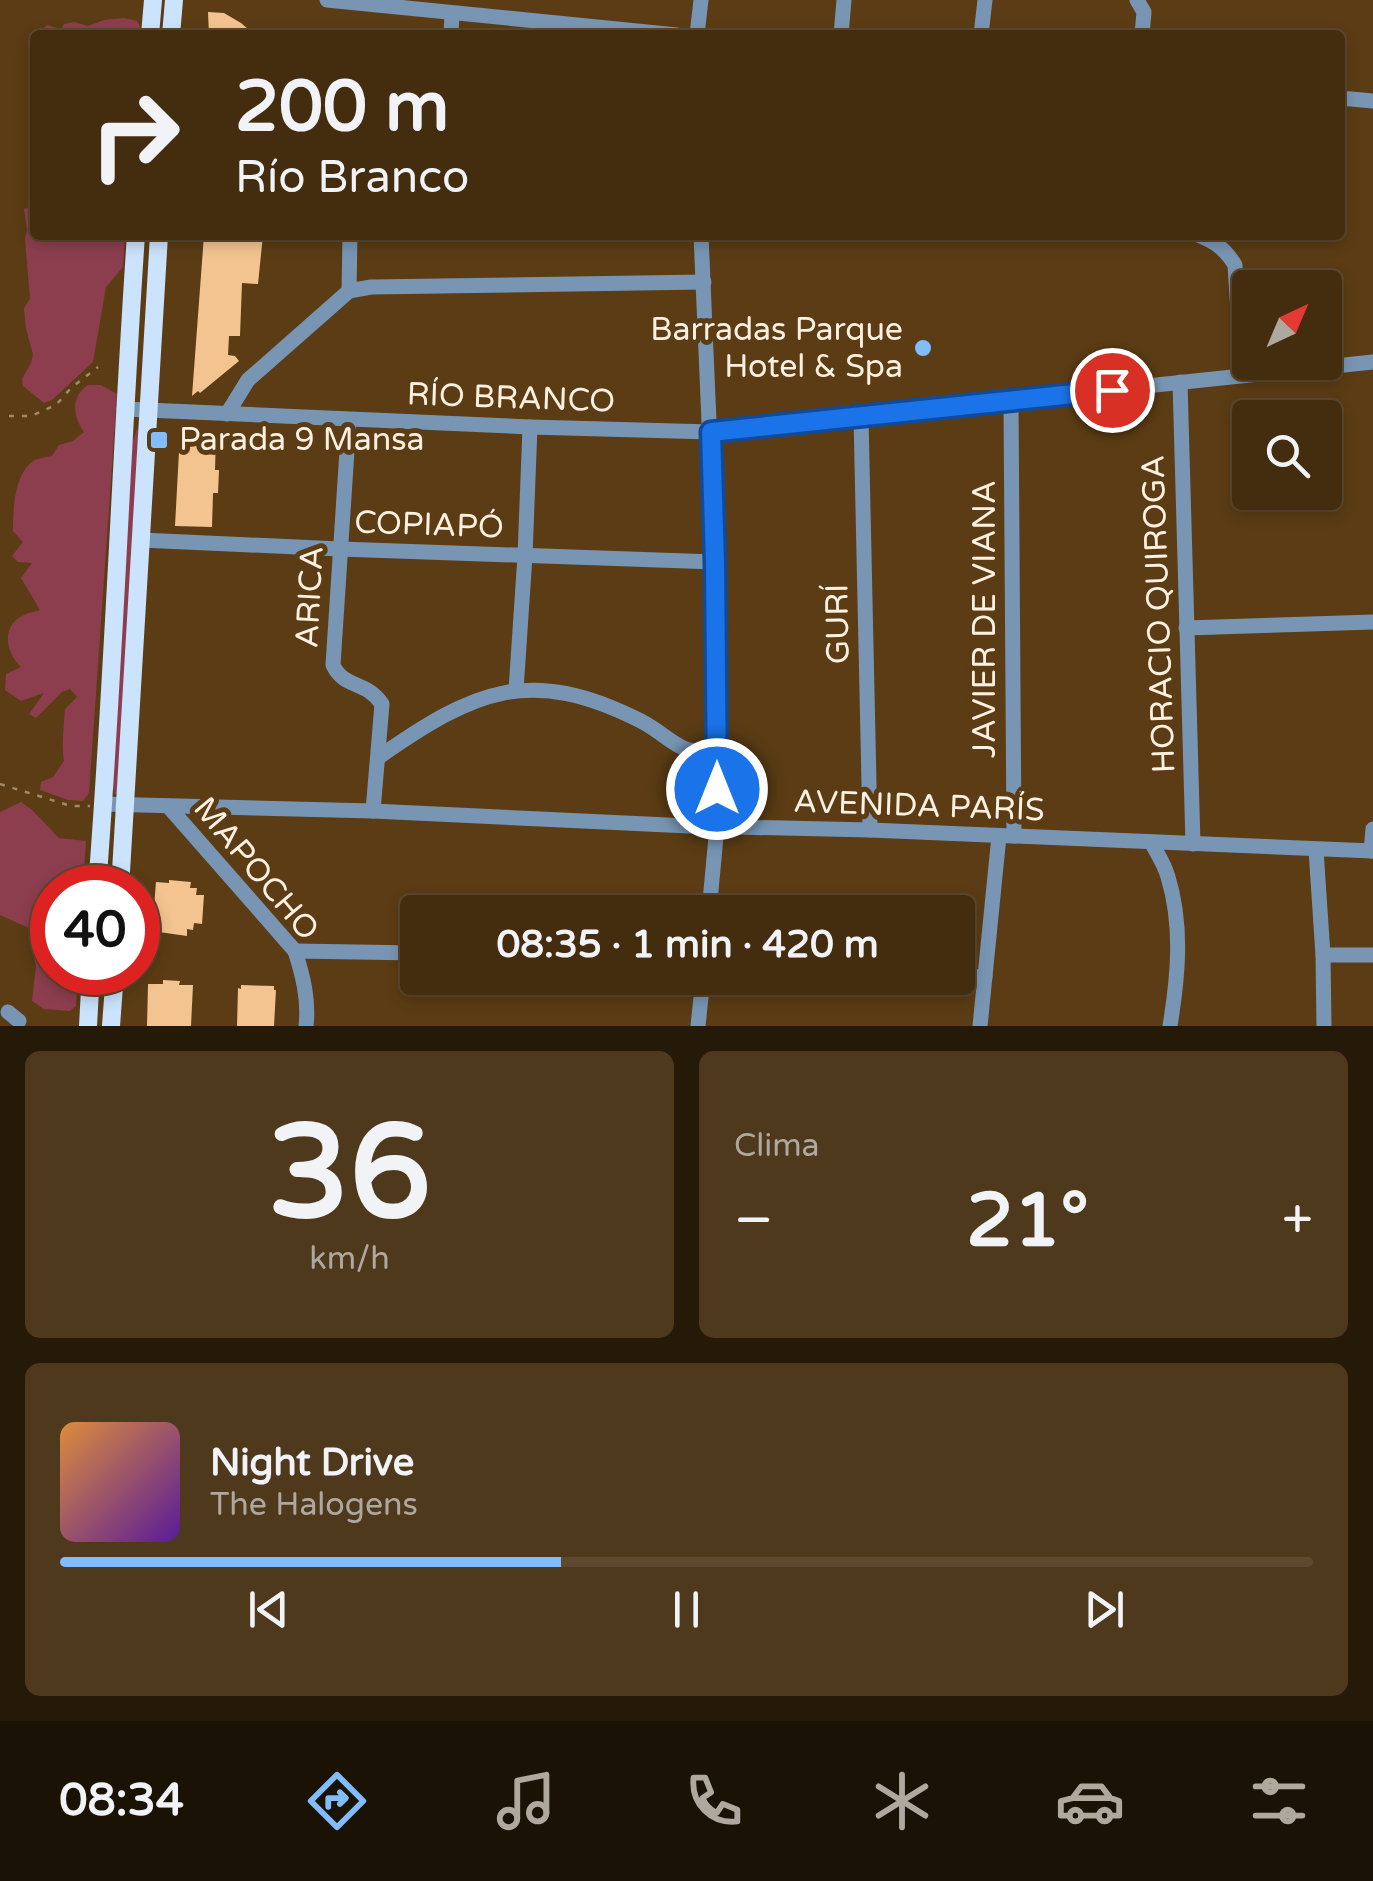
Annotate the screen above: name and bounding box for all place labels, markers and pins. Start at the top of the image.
place label: Barradas Parque Hotel & Spa [650,311,903,386]
marker: Barradas Parque Hotel & Spa [912,337,934,359]
pin [1070,348,1155,433]
place label: Parada 9 Mansa [179,421,425,459]
marker: Parada 9 Mansa [148,429,170,451]

